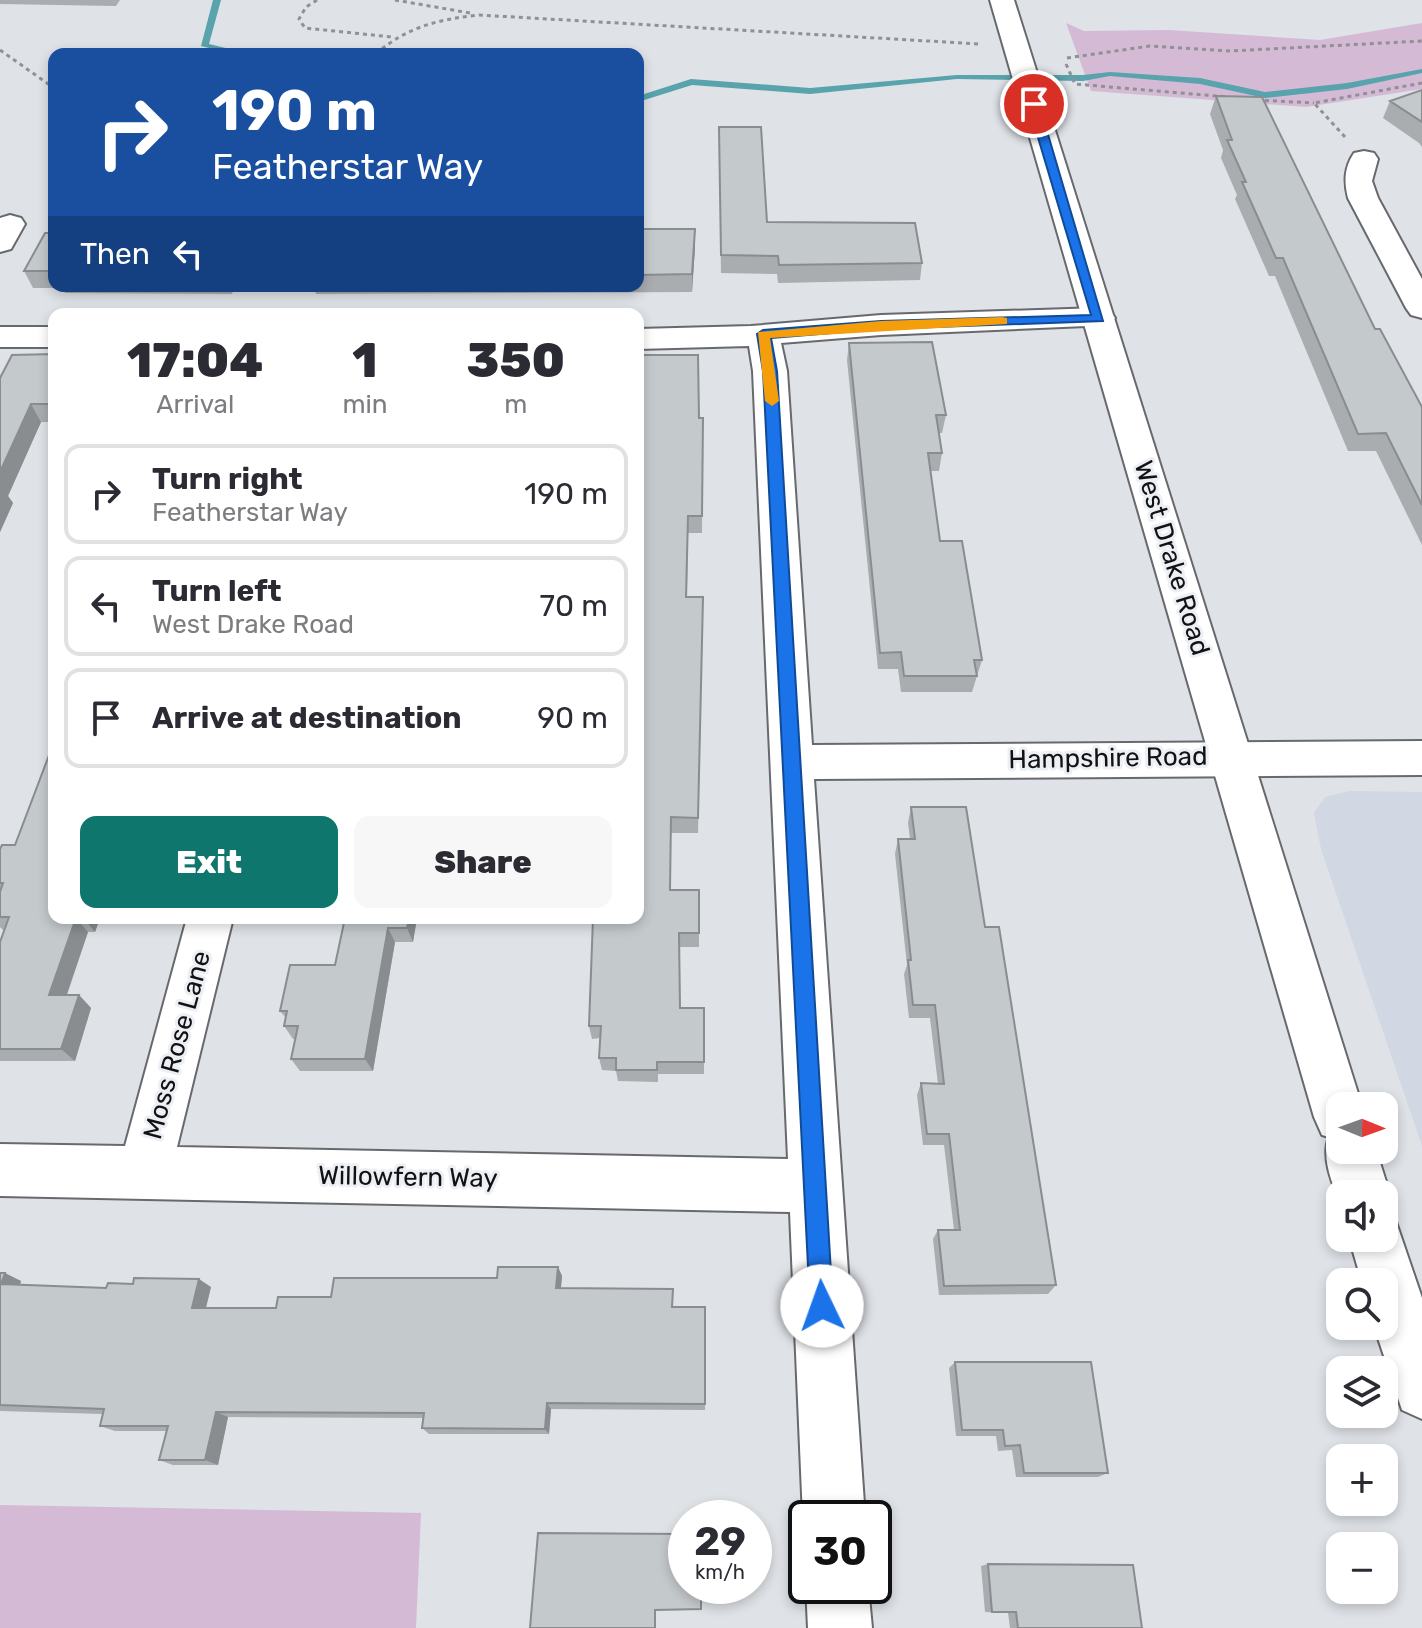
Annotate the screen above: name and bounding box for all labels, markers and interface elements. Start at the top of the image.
pin [1000,70,1068,138]
text: 190 m [212,78,377,144]
icon: right [80,80,184,184]
icon: arrive [1012,82,1056,126]
text: Featherstar Way [212,145,483,188]
icon: left [166,232,210,276]
text: Then [80,236,150,272]
text: 17:04 [127,332,263,389]
text: 1 [352,332,378,389]
text: 350 [467,332,565,389]
text: Arrival [156,389,234,420]
text: min [342,389,388,420]
text: m [504,389,527,420]
street label: West Drake Road [1128,457,1216,659]
text: Turn right [152,461,303,497]
icon: right [84,472,128,516]
text: 190 m [524,476,608,512]
text: Featherstar Way [152,497,348,528]
text: Turn left [152,573,282,609]
icon: left [84,584,128,628]
text: 70 m [540,588,608,624]
text: West Drake Road [152,609,354,640]
icon: arrive [84,696,128,740]
text: Arrive at destination [152,700,462,736]
text: 90 m [537,700,608,736]
street label: Hampshire Road [1008,741,1208,775]
button: Exit [80,816,338,908]
button: Share [354,816,612,908]
street label: Moss Rose Lane [137,947,217,1143]
north arrow [1326,1092,1398,1164]
map controls [1326,1092,1398,1604]
street label: Willowfern Way [318,1160,498,1194]
button: sound [1326,1180,1398,1252]
position arrow [780,1264,864,1348]
button: search [1326,1268,1398,1340]
button: layers [1326,1356,1398,1428]
button: + [1326,1444,1398,1516]
speed limit sign: 30 [788,1500,892,1604]
text: 29 [694,1518,746,1565]
button: − [1326,1532,1398,1604]
text: km/h [695,1560,745,1584]

